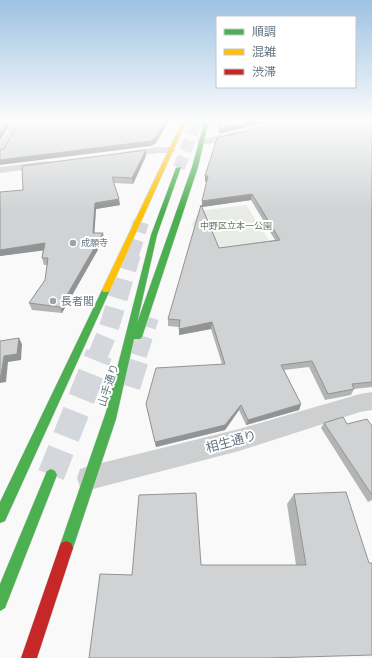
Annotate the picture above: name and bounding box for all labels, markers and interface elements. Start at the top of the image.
legend [216,16,356,88]
text: 順調 [252,24,276,39]
text: 混雑 [252,44,276,59]
text: 渋滞 [252,64,276,79]
park label: 中野区立本一公園 [200,220,272,231]
place label: 成願寺 [81,237,108,248]
marker: 成願寺 [68,238,78,248]
place label: 長者閣 [61,294,94,308]
marker: 長者閣 [48,296,58,306]
street label: 山手通り [95,362,121,408]
street label: 相生通り [204,427,258,456]

